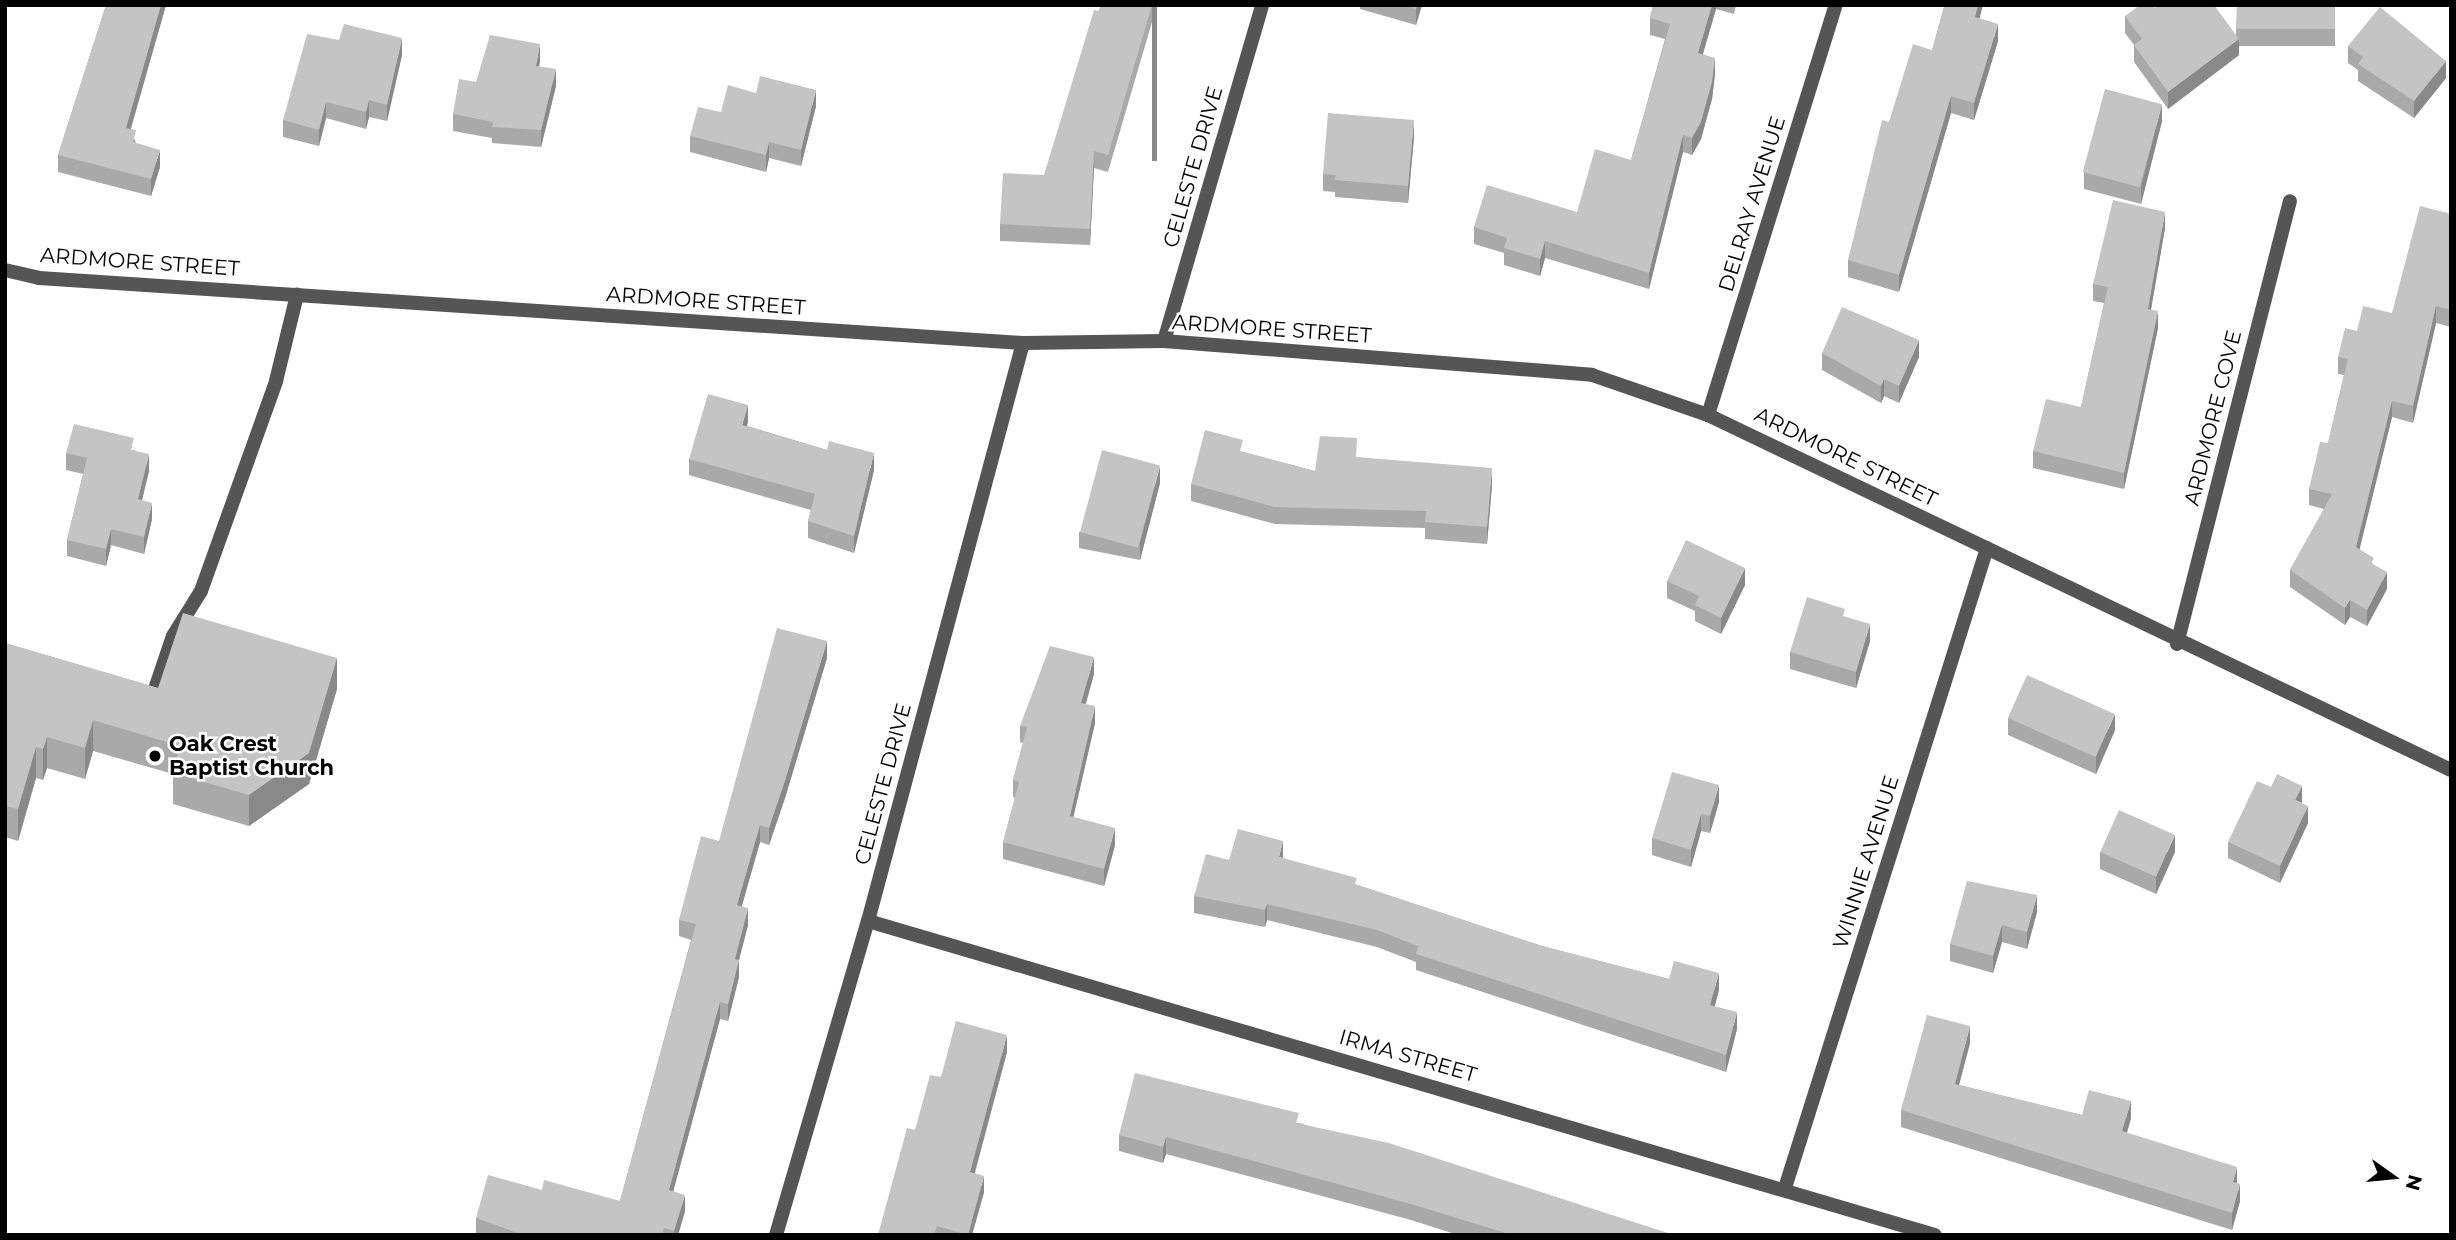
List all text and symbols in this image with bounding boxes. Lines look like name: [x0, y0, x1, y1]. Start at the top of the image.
street label: CELESTE DRIVE: [1158, 83, 1228, 251]
street label: DELRAY AVENUE: [1713, 113, 1791, 295]
street label: ARDMORE STREET: [39, 242, 241, 282]
street label: ARDMORE STREET: [605, 281, 807, 321]
street label: ARDMORE STREET: [1171, 309, 1373, 349]
street label: ARDMORE COVE: [2179, 328, 2247, 508]
street label: ARDMORE STREET: [1751, 402, 1941, 512]
street label: CELESTE DRIVE: [849, 700, 917, 868]
place label: Oak Crest Baptist Church: [169, 731, 334, 781]
marker: Oak Crest Baptist Church: [147, 748, 163, 764]
street label: WINNIE AVENUE: [1828, 772, 1904, 952]
street label: IRMA STREET: [1336, 1024, 1480, 1088]
north arrow: [2358, 1142, 2428, 1212]
text: N: [2401, 1172, 2427, 1193]

